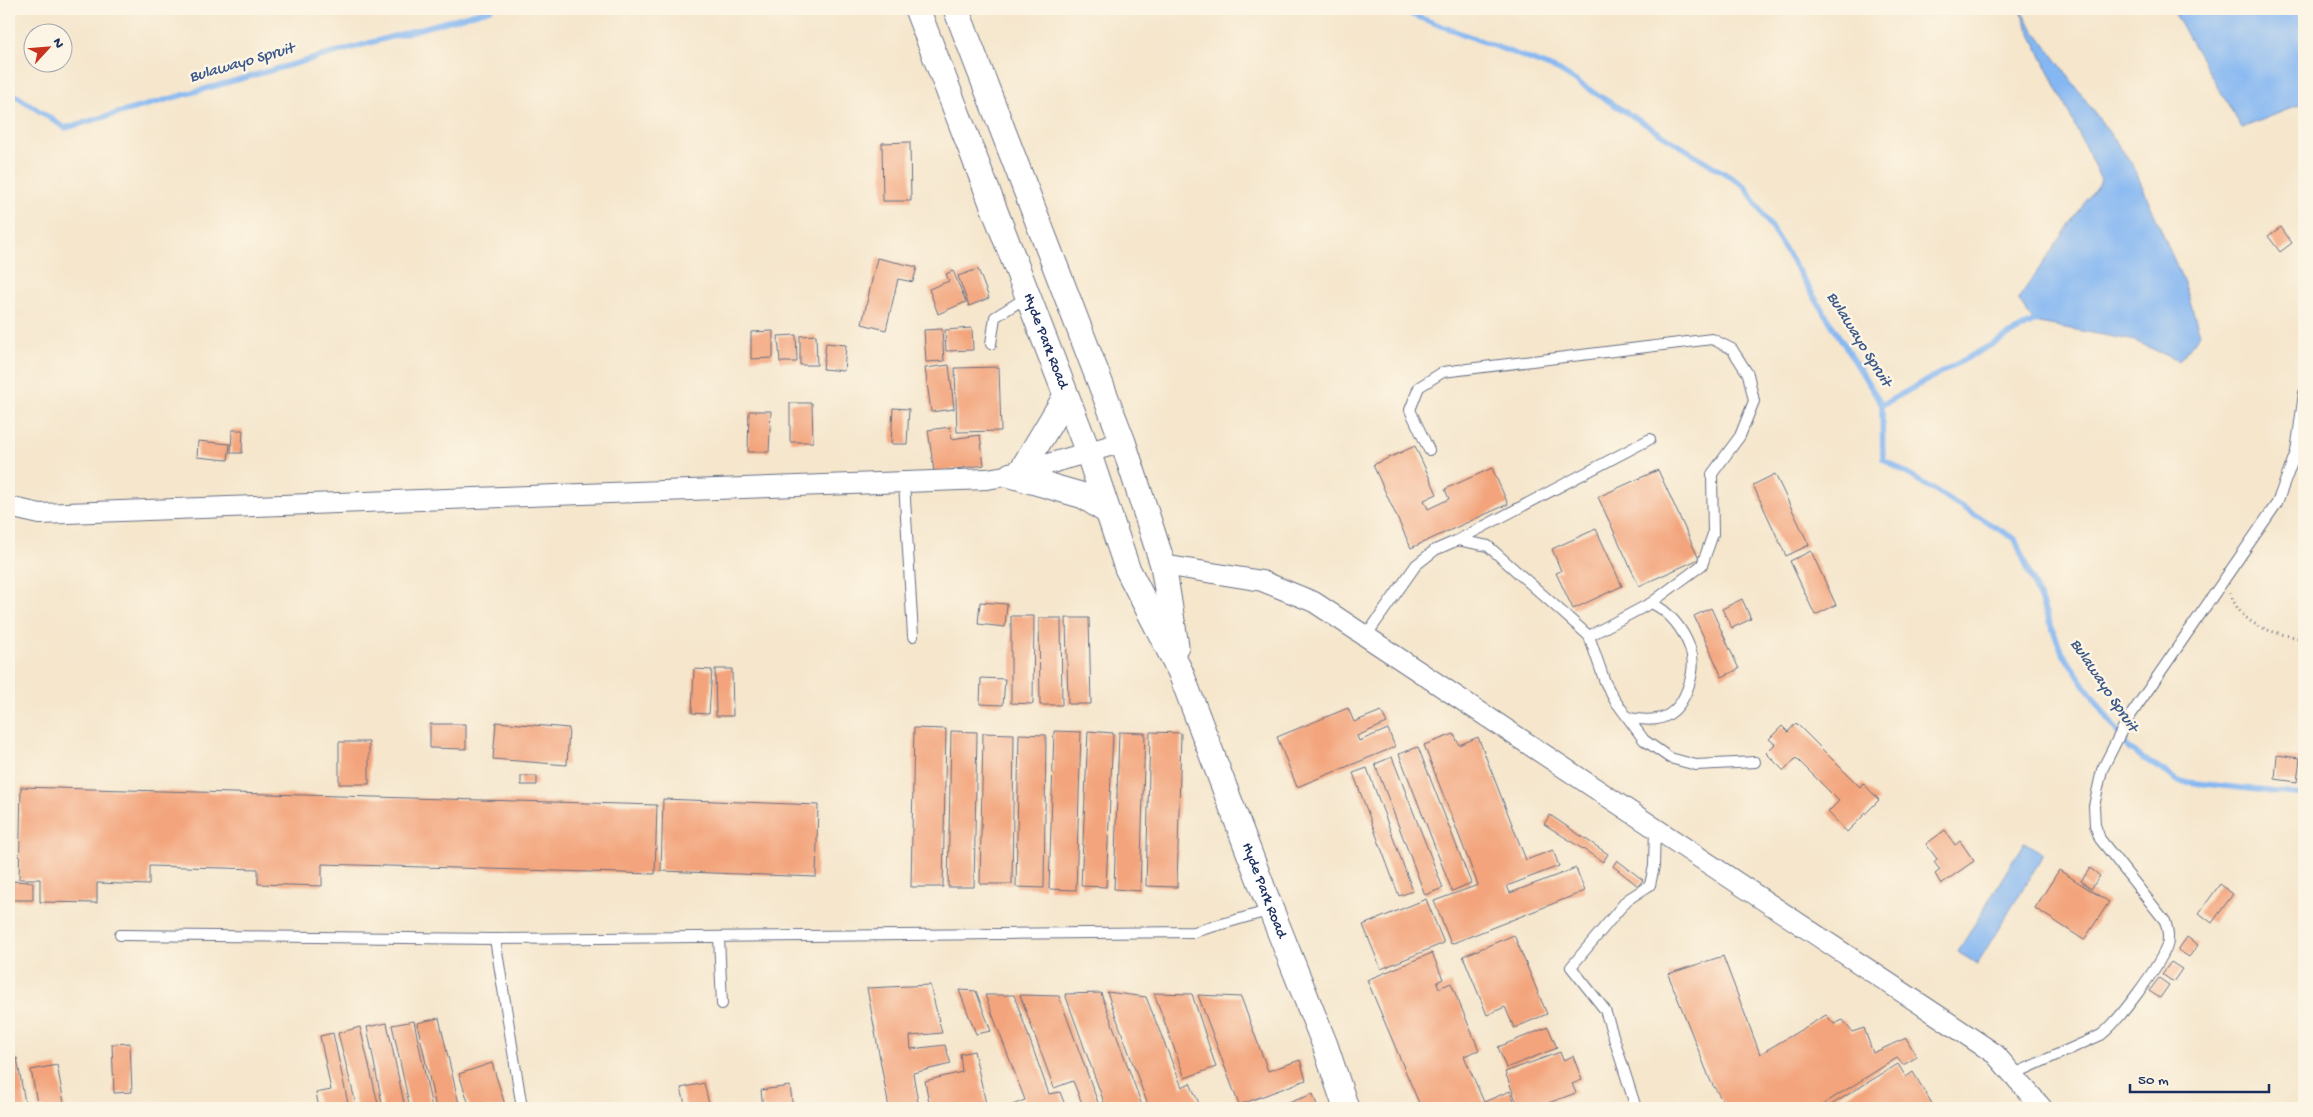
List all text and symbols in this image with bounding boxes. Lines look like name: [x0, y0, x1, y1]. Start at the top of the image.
north arrow: [22, 22, 72, 72]
text: N: [48, 36, 67, 51]
water label: Bulawayo Spruit: [188, 39, 299, 88]
water label: Bulawayo Spruit: [1821, 289, 1896, 393]
street label: Hyde Park Road: [1019, 291, 1072, 393]
water label: Bulawayo Spruit: [2065, 636, 2142, 738]
street label: Hyde Park Road: [1237, 840, 1291, 942]
scale bar: [2130, 1062, 2269, 1094]
text: 50 m: [2138, 1072, 2169, 1090]

